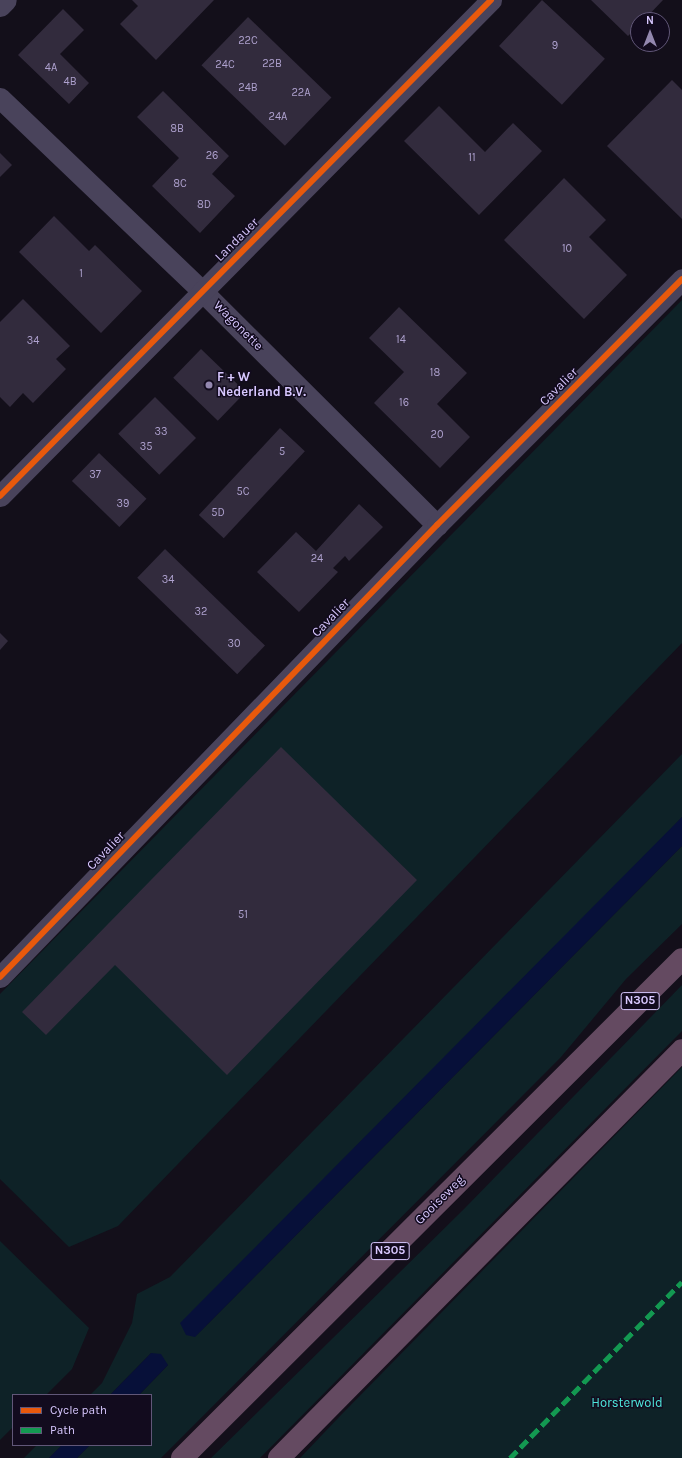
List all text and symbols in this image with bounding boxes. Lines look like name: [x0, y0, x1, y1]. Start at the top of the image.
north arrow: [630, 12, 670, 52]
text: N: [646, 14, 654, 27]
house number: 22C: [238, 34, 258, 48]
house number: 9: [552, 39, 558, 53]
house number: 22B: [262, 57, 282, 71]
house number: 24C: [215, 58, 235, 72]
house number: 4A: [45, 61, 57, 75]
house number: 4B: [64, 75, 76, 89]
house number: 24B: [238, 81, 258, 95]
house number: 22A: [291, 86, 311, 100]
house number: 24A: [269, 110, 287, 124]
house number: 8B: [170, 122, 184, 136]
house number: 26: [206, 149, 218, 163]
house number: 11: [468, 151, 476, 165]
house number: 8C: [173, 177, 187, 191]
house number: 8D: [197, 198, 211, 212]
street label: Landauer: [212, 215, 262, 265]
house number: 10: [562, 242, 572, 256]
house number: 1: [79, 267, 83, 281]
street label: Wagonette: [210, 298, 266, 354]
house number: 14: [396, 333, 406, 347]
house number: 34: [27, 334, 39, 348]
street label: Cavalier: [537, 365, 581, 409]
house number: 18: [430, 366, 440, 380]
place label: F + W Nederland B.V.: [217, 370, 306, 401]
marker: F + W Nederland B.V.: [204, 380, 214, 390]
house number: 16: [399, 396, 409, 410]
house number: 33: [155, 425, 167, 439]
house number: 20: [431, 428, 443, 442]
house number: 35: [140, 440, 152, 454]
house number: 5: [279, 445, 285, 459]
house number: 37: [89, 468, 101, 482]
house number: 5C: [237, 485, 249, 499]
house number: 39: [117, 497, 129, 511]
house number: 5D: [211, 506, 225, 520]
house number: 24: [311, 552, 323, 566]
house number: 34: [162, 573, 174, 587]
street label: Cavalier: [309, 595, 353, 641]
house number: 32: [195, 605, 207, 619]
house number: 30: [227, 637, 241, 651]
street label: Cavalier: [84, 828, 128, 874]
house number: 51: [238, 908, 248, 922]
road number: N305: [620, 991, 660, 1011]
street label: Gooiseweg: [412, 1172, 468, 1228]
road number: N305: [370, 1241, 410, 1261]
legend: [12, 1394, 152, 1446]
park label: Horsterwold: [591, 1395, 663, 1411]
text: Cycle path: [50, 1403, 107, 1417]
text: Path: [50, 1423, 75, 1437]

